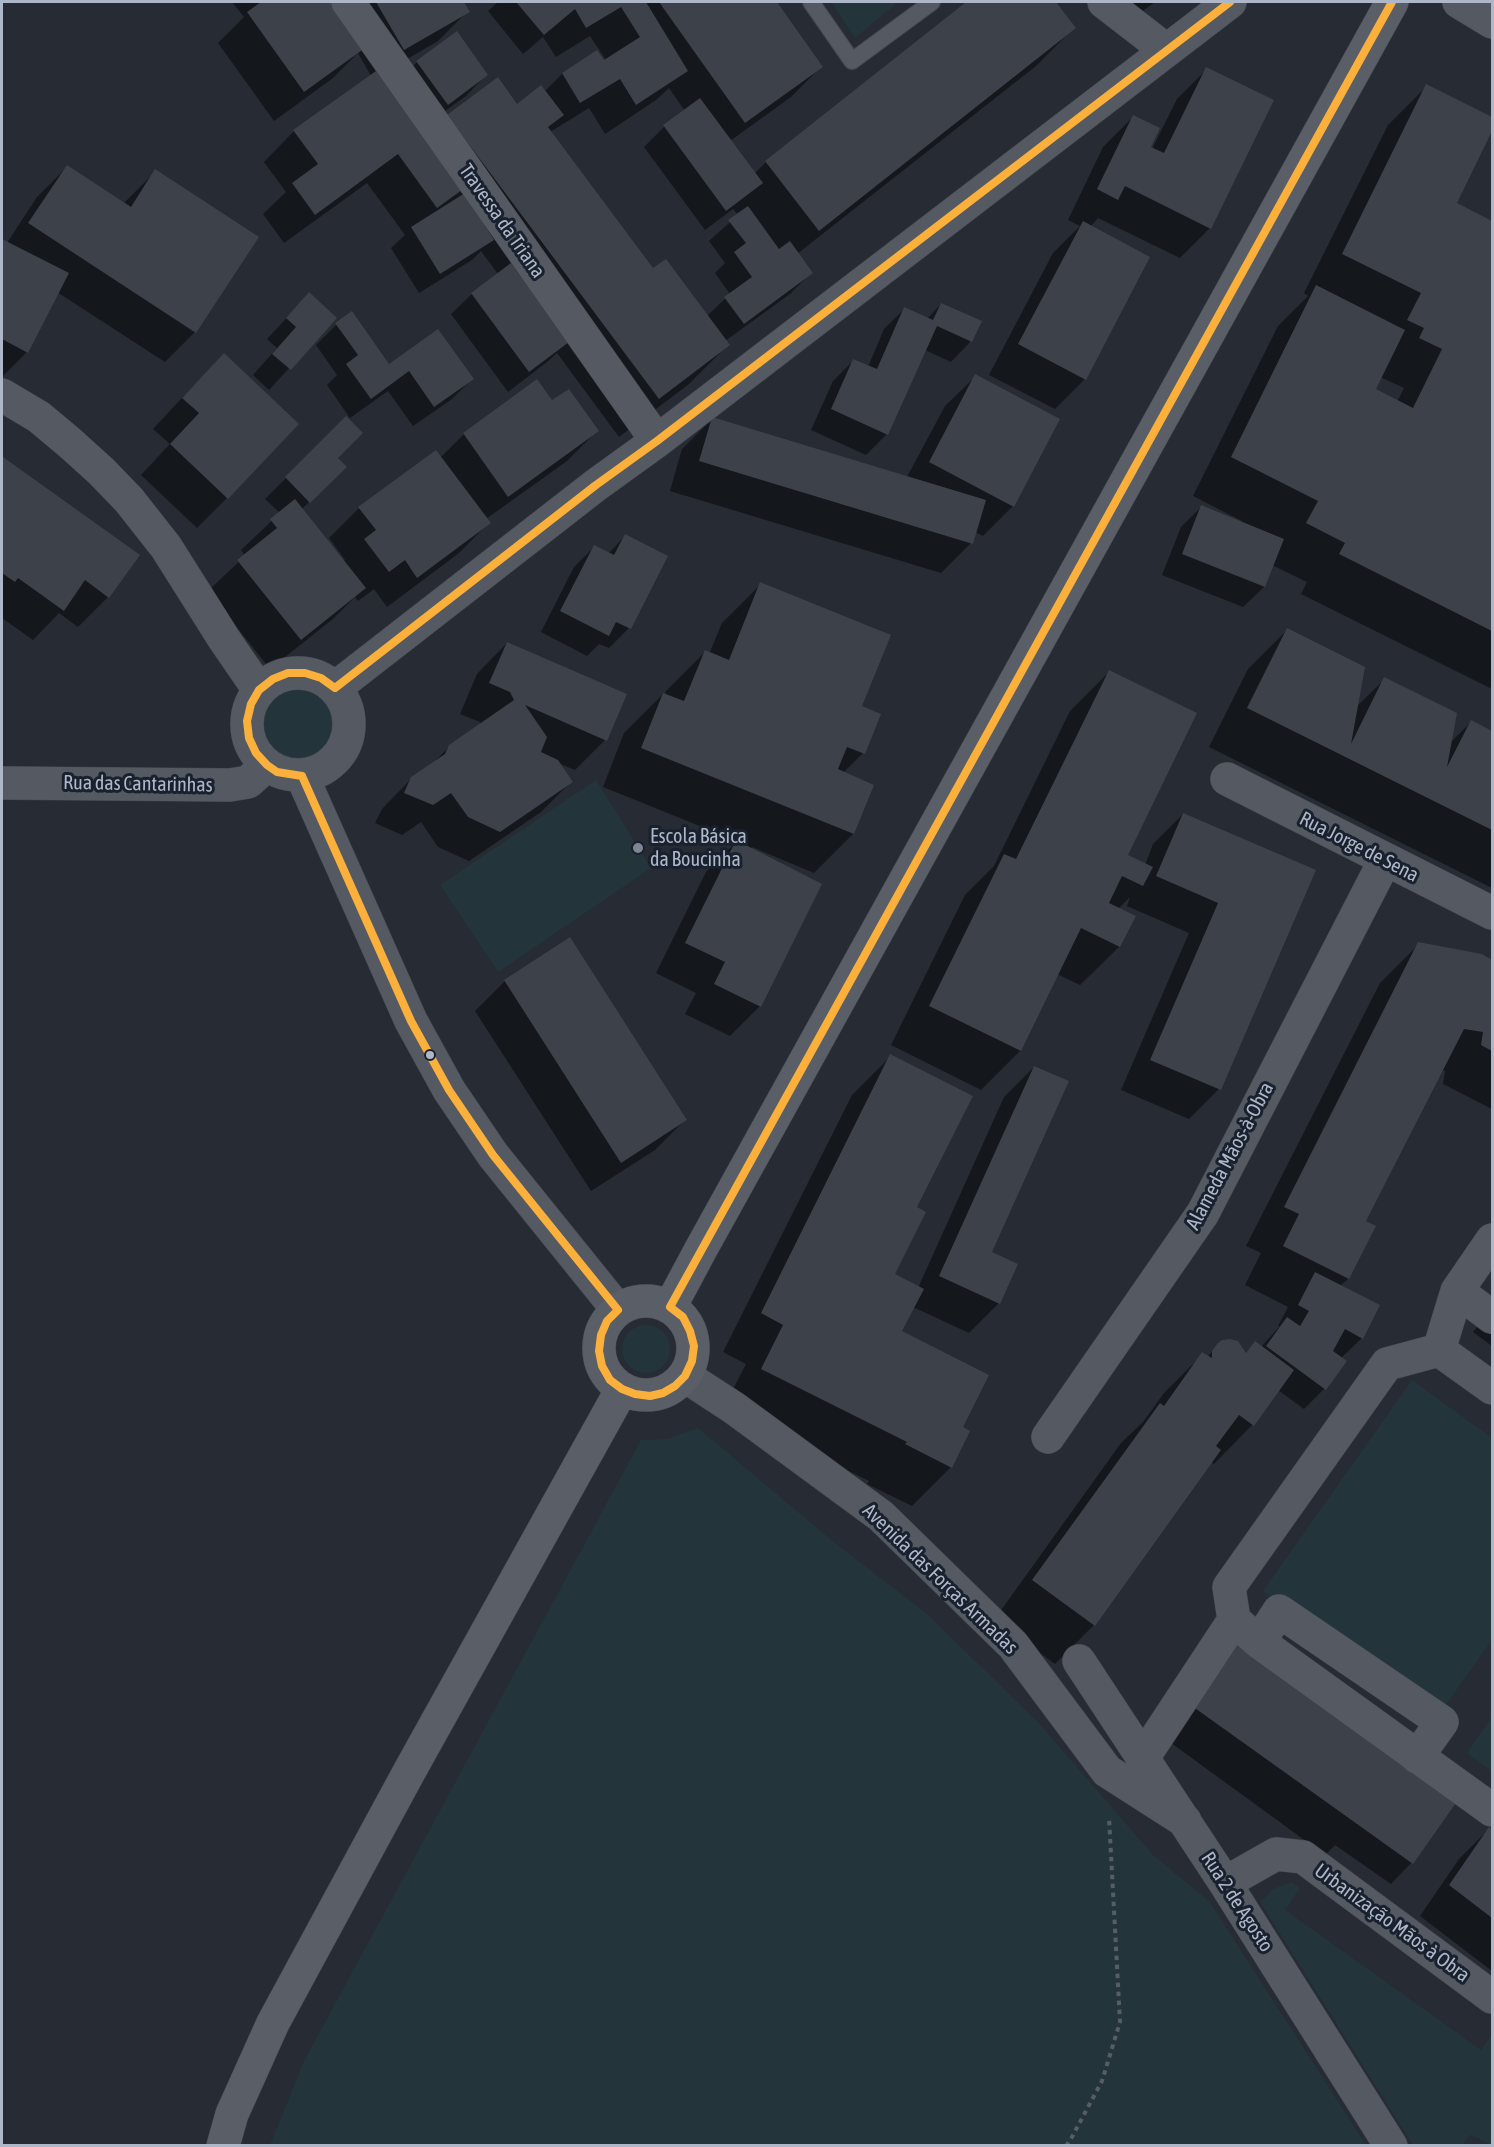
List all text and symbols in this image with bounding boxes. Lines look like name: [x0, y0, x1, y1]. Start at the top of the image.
street label: Travessa da Triana: [454, 159, 550, 283]
street label: Rua das Cantarinhas: [63, 771, 213, 797]
street label: Rua Jorge de Sena: [1295, 807, 1423, 887]
place label: Escola Básica da Boucinha: [650, 825, 747, 872]
marker: Escola Básica da Boucinha: [631, 841, 645, 855]
unlabelled marker: [424, 1049, 436, 1061]
street label: Alameda Mãos-à-Obra: [1181, 1078, 1279, 1234]
street label: Avenida das Forças Armadas: [858, 1499, 1022, 1659]
street label: Rua 2 de Agosto: [1196, 1847, 1278, 1957]
street label: Urbanização Mãos à Obra: [1310, 1859, 1474, 1987]

